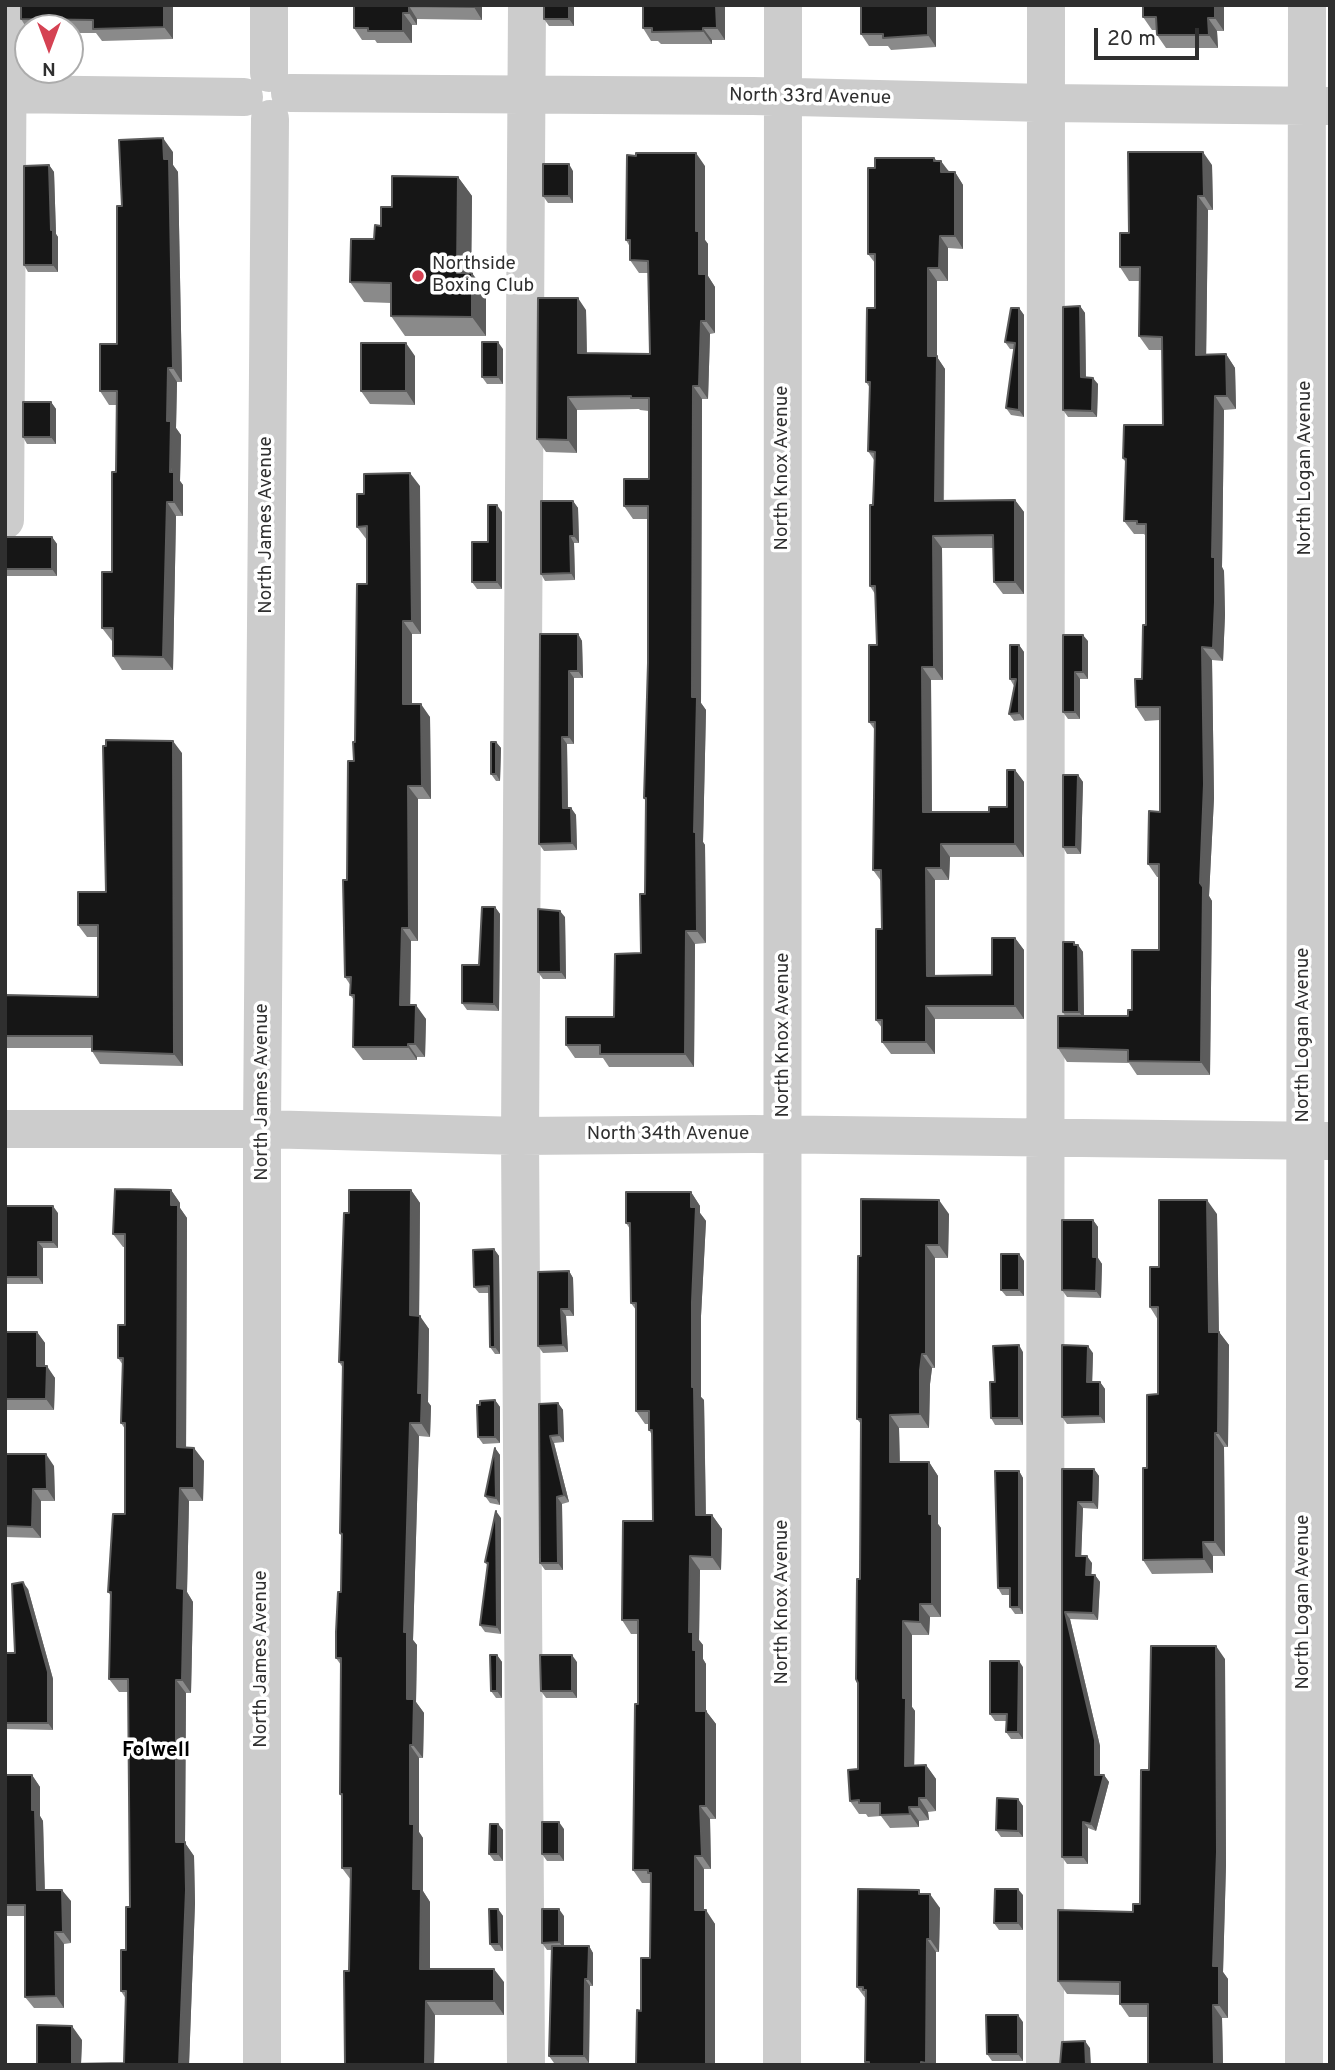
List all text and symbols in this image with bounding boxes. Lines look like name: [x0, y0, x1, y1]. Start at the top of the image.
north arrow: [14, 14, 84, 84]
scale bar: [1097, 14, 1202, 58]
text: 20 m: [1107, 26, 1156, 53]
text: N: [42, 56, 56, 80]
street label: North 33rd Avenue: [729, 85, 891, 111]
place label: Northside Boxing Club: [432, 254, 534, 298]
marker: Northside Boxing Club: [410, 268, 426, 284]
street label: North Logan Avenue: [1295, 381, 1317, 555]
street label: North Knox Avenue: [772, 385, 794, 551]
street label: North James Avenue: [256, 436, 278, 614]
street label: North Logan Avenue: [1293, 948, 1315, 1122]
street label: North Knox Avenue: [773, 952, 795, 1118]
street label: North James Avenue: [252, 1003, 274, 1181]
street label: North 34th Avenue: [587, 1124, 749, 1146]
street label: North Logan Avenue: [1293, 1515, 1315, 1689]
street label: North Knox Avenue: [772, 1519, 794, 1685]
street label: North James Avenue: [251, 1570, 273, 1748]
district label: Folwell: [122, 1739, 190, 1765]

